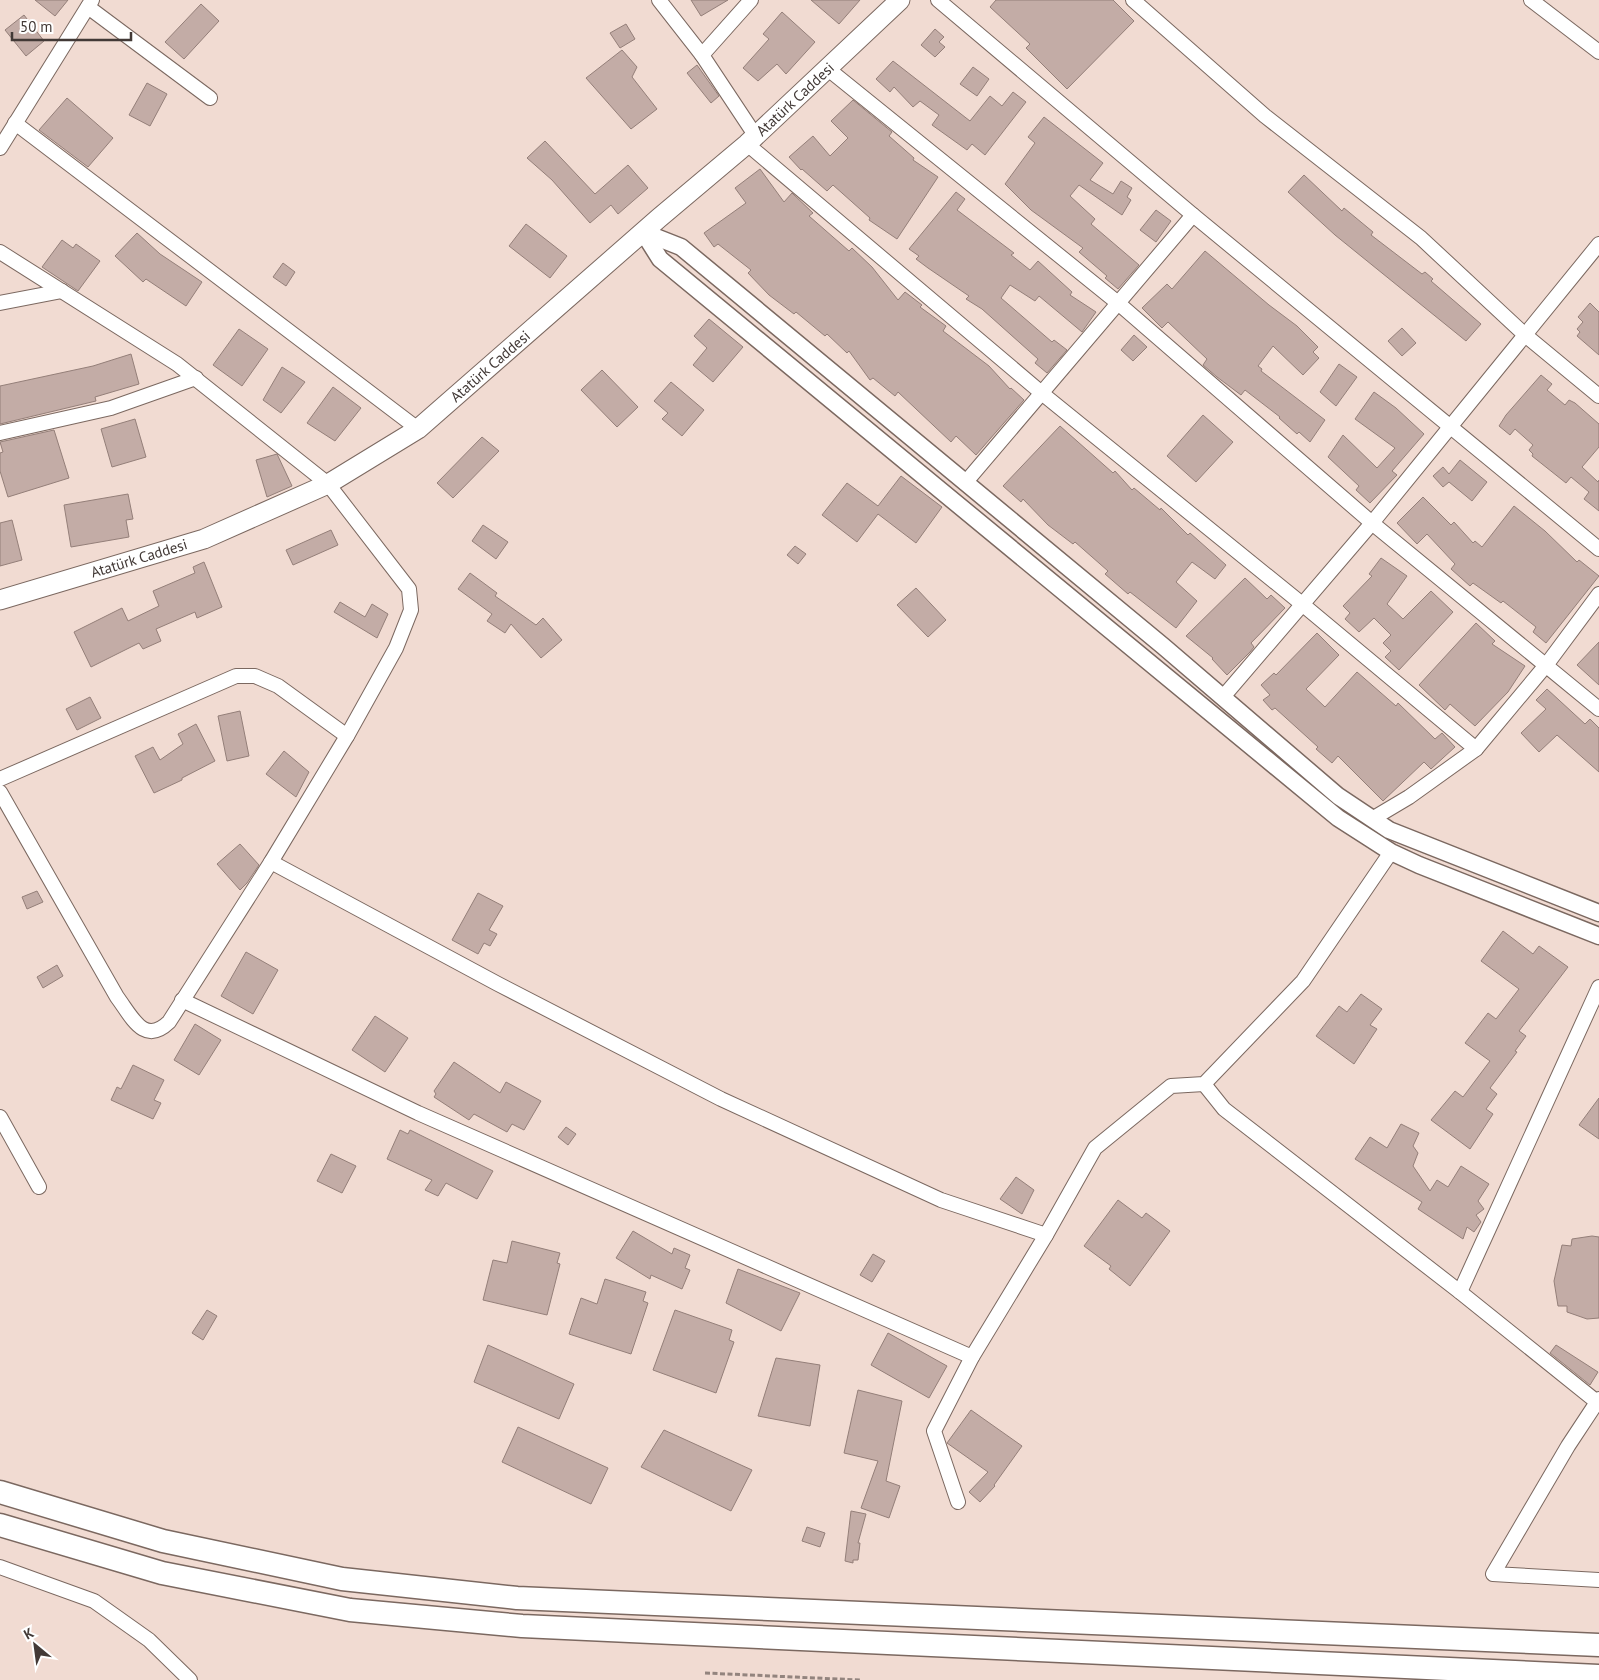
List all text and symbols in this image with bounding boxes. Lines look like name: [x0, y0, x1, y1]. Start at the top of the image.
scale bar: [12, 10, 131, 42]
text: 50 m: [20, 17, 53, 36]
street label: Atatürk Caddesi: [752, 58, 838, 140]
street label: Atatürk Caddesi: [446, 326, 534, 406]
street label: Atatürk Caddesi: [88, 534, 190, 582]
north arrow: [10, 1620, 60, 1670]
text: K: [21, 1624, 37, 1644]

